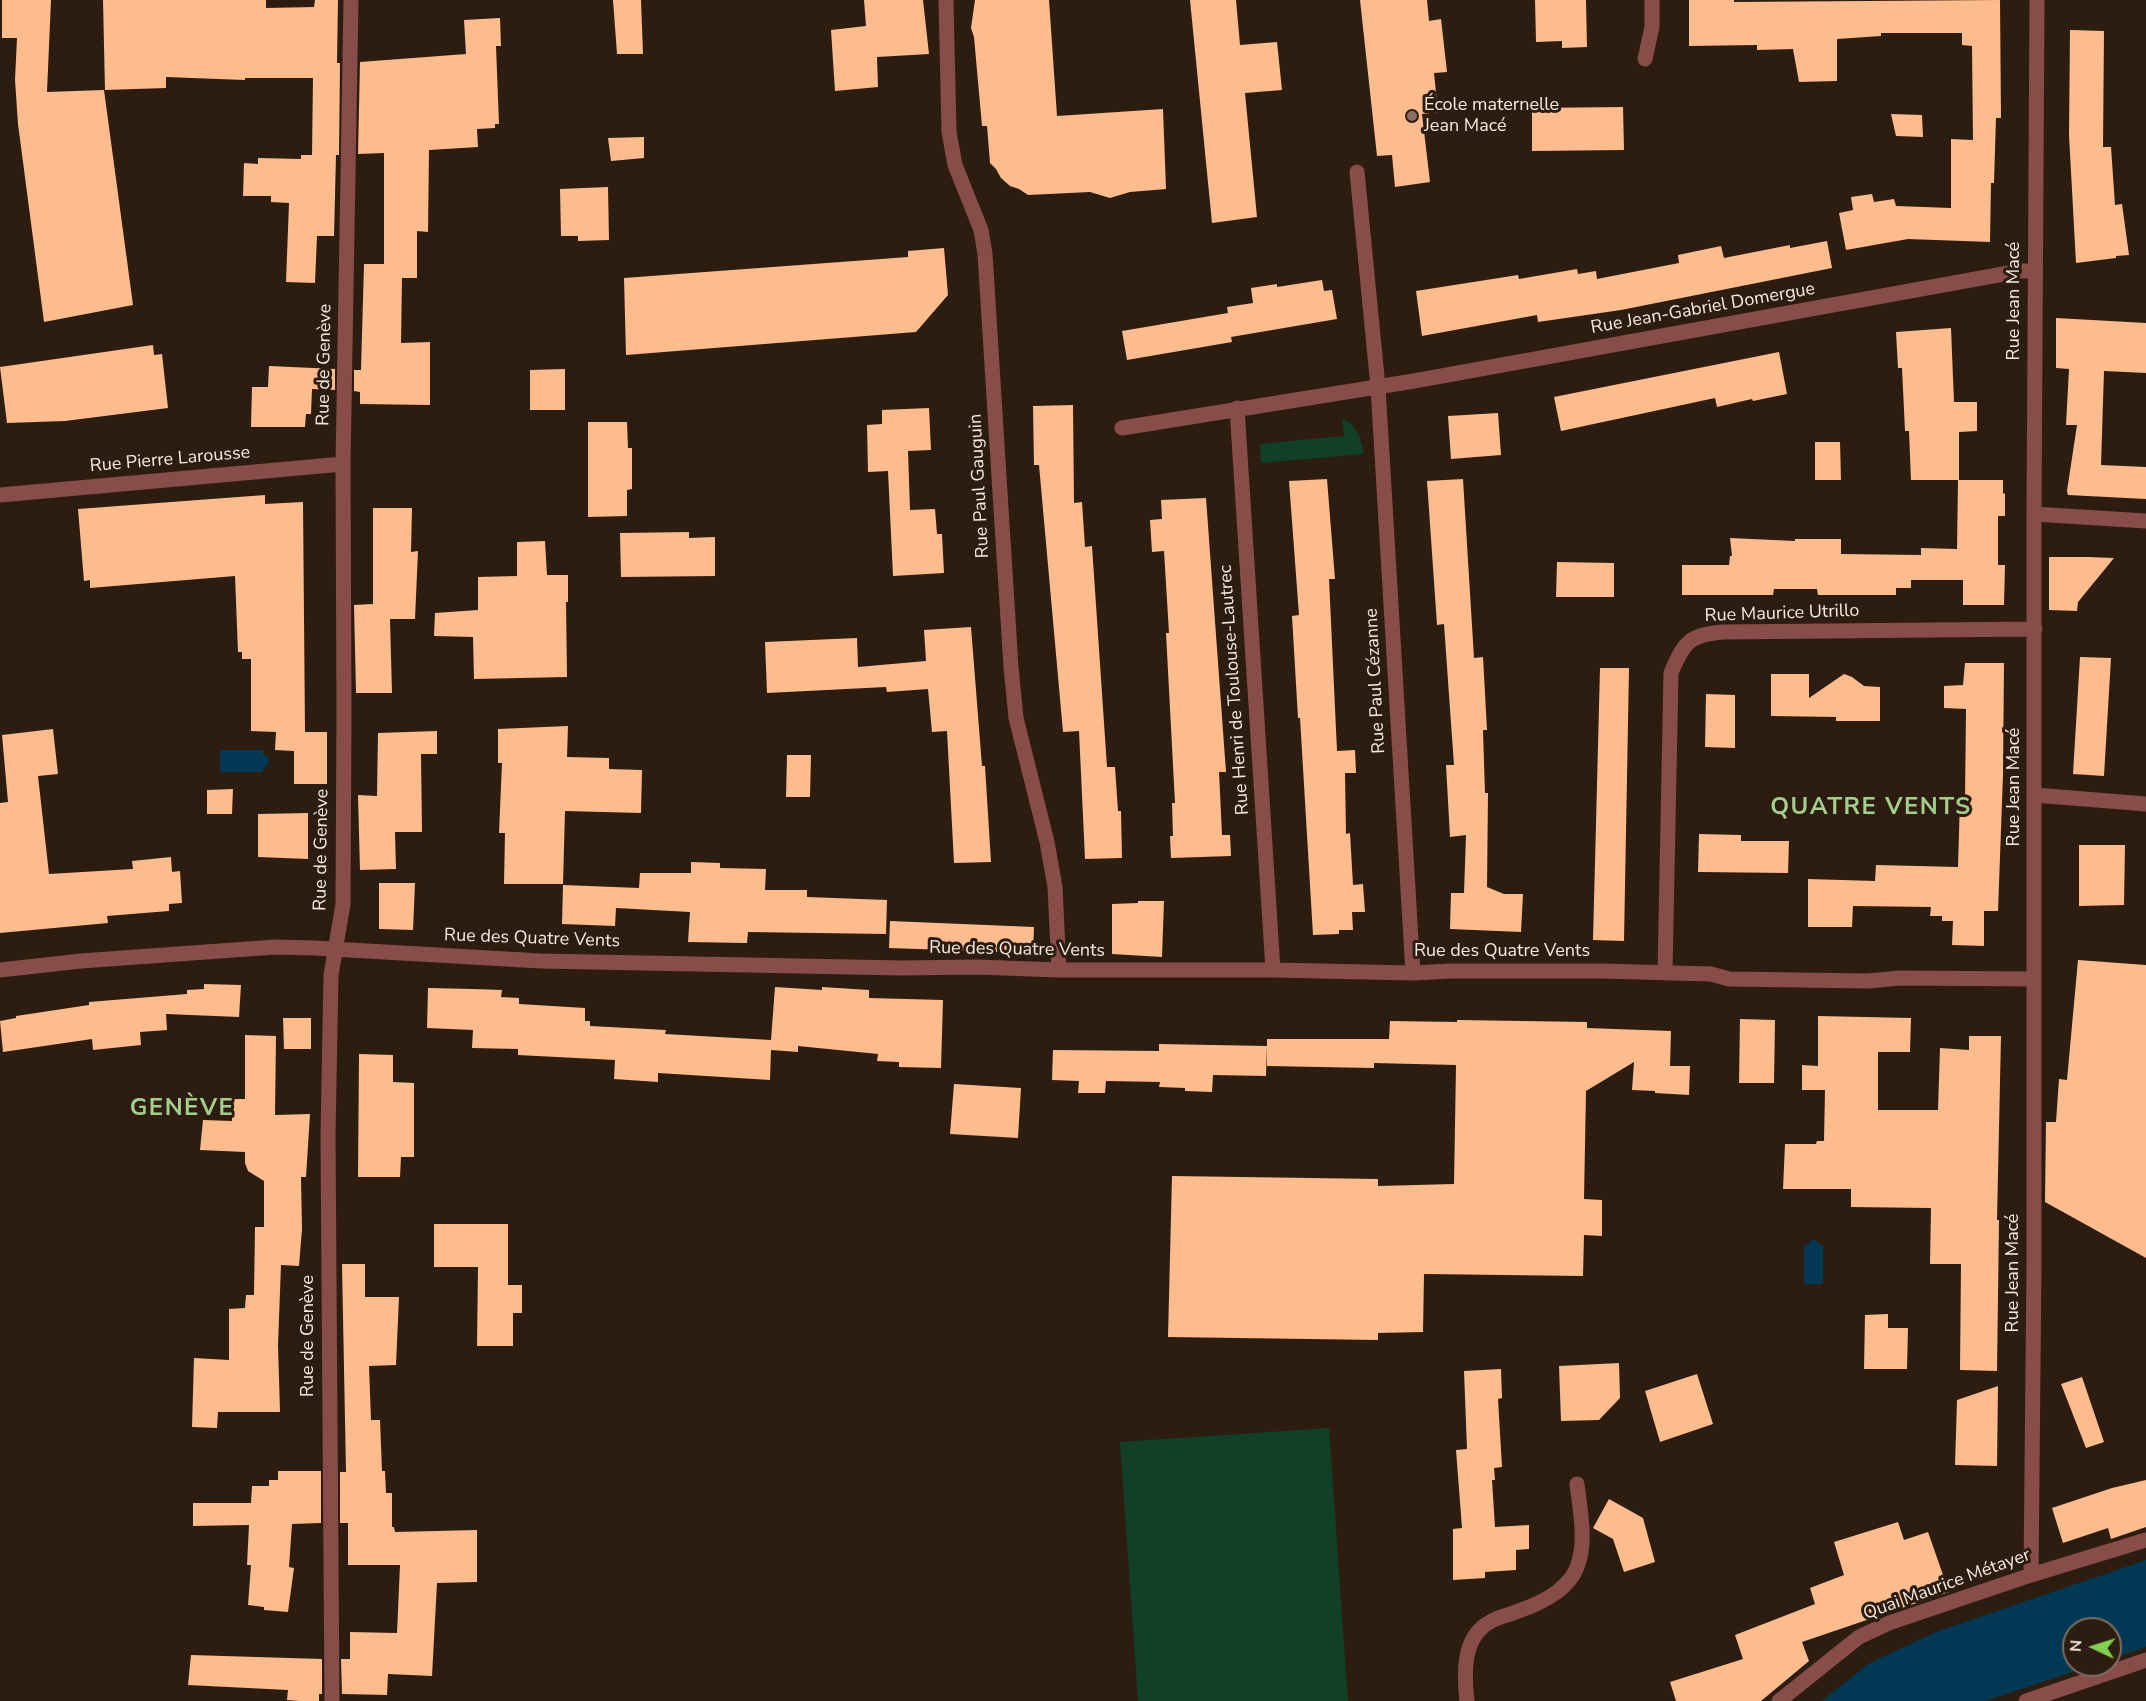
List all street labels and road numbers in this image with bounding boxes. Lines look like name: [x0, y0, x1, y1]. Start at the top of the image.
street label: Rue Jean Macé: [2004, 242, 2026, 360]
street label: Rue Jean-Gabriel Domergue: [1589, 279, 1817, 339]
street label: Rue de Genève: [313, 304, 337, 426]
street label: Rue Paul Gauguin: [965, 413, 995, 559]
street label: Rue Pierre Larousse: [89, 442, 251, 478]
street label: Rue Henri de Toulouse-Lautrec: [1215, 564, 1255, 816]
street label: Rue Maurice Utrillo: [1704, 601, 1860, 627]
street label: Rue Paul Cézanne: [1361, 608, 1391, 754]
street label: Rue Jean Macé: [2004, 728, 2026, 846]
street label: Rue de Genève: [310, 789, 334, 911]
street label: Rue des Quatre Vents: [444, 925, 620, 953]
street label: Rue des Quatre Vents: [929, 938, 1105, 962]
street label: Rue des Quatre Vents: [1414, 941, 1590, 963]
street label: Rue Jean Macé: [2003, 1214, 2025, 1332]
street label: Rue de Genève: [298, 1275, 320, 1397]
street label: Quai Maurice Métayer: [1861, 1545, 2033, 1625]

